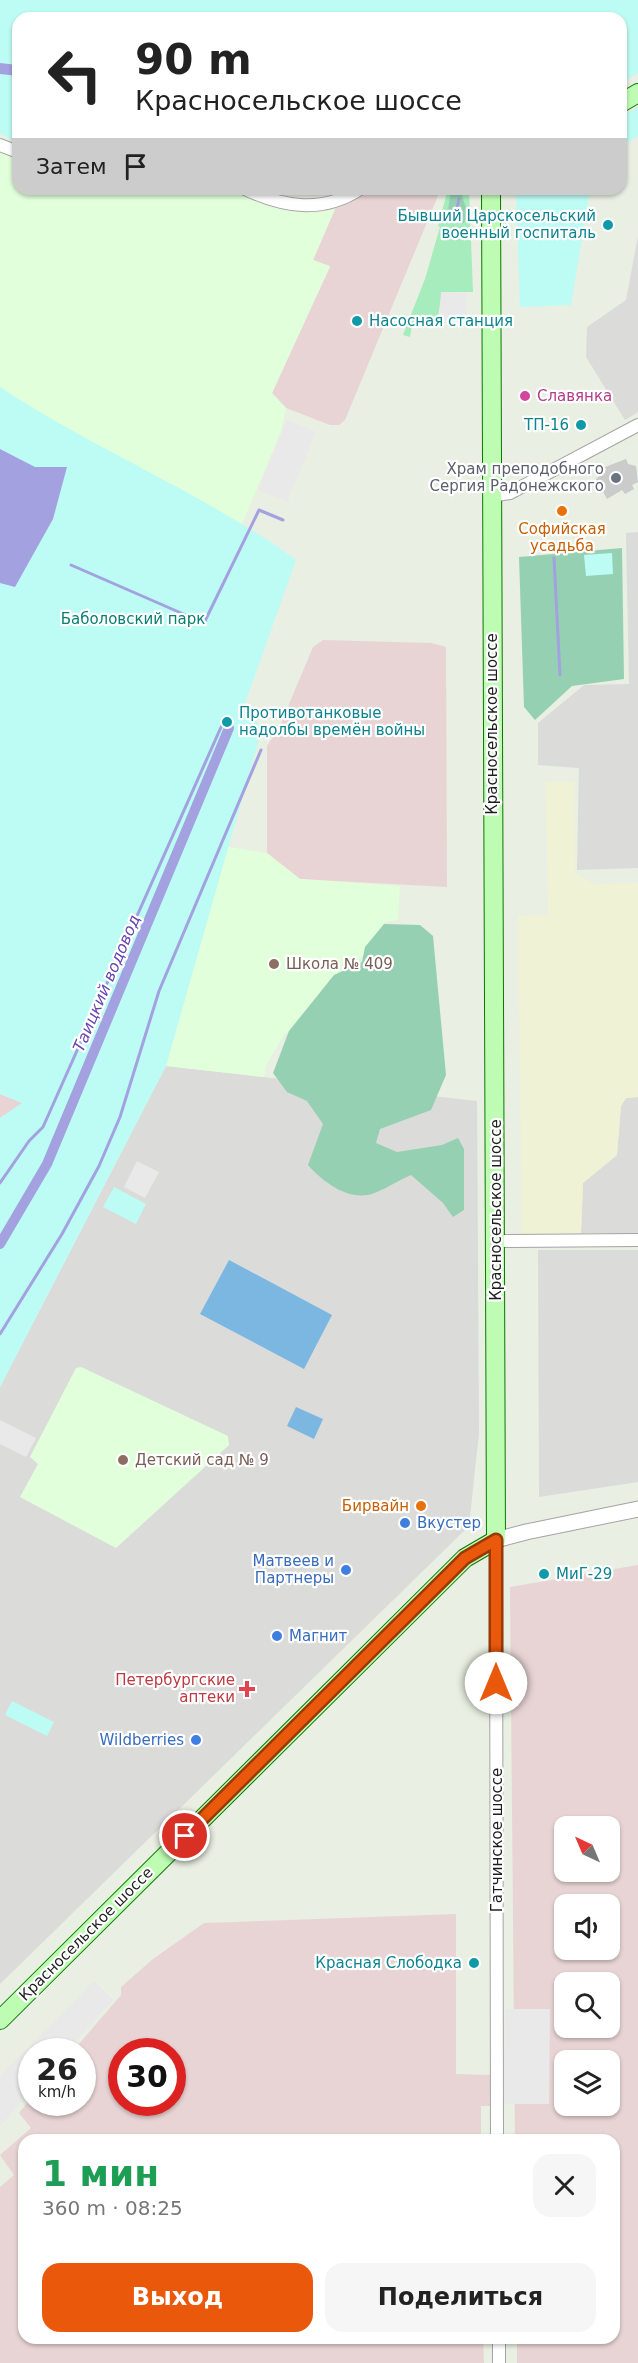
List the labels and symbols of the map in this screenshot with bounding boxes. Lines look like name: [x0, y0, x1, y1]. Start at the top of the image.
place label: Бывший Царскосельский военный госпиталь: [397, 207, 596, 242]
marker: Бывший Царскосельский военный госпиталь: [601, 218, 615, 232]
place label: Насосная станция: [369, 312, 513, 330]
marker: Насосная станция: [350, 314, 364, 328]
place label: Славянка: [537, 387, 612, 405]
marker: Славянка: [518, 389, 532, 403]
place label: ТП-16: [523, 416, 569, 434]
marker: ТП-16: [574, 418, 588, 432]
place label: Храм преподобного Сергия Радонежского: [429, 460, 604, 495]
marker: Храм преподобного Сергия Радонежского: [609, 471, 623, 485]
marker: Софийская усадьба: [555, 504, 569, 518]
place label: Софийская усадьба: [518, 520, 606, 555]
park label: Баболовский парк: [61, 610, 205, 628]
street label: Красносельское шоссе: [483, 633, 501, 815]
place label: Противотанковые надолбы времён войны: [239, 704, 425, 739]
marker: Противотанковые надолбы времён войны: [220, 715, 234, 729]
water label: Таицкий водовод: [69, 912, 144, 1054]
place label: Школа № 409: [286, 955, 393, 973]
marker: Школа № 409: [267, 957, 281, 971]
street label: Красносельское шоссе: [487, 1119, 505, 1301]
place label: Детский сад № 9: [135, 1451, 269, 1469]
marker: Детский сад № 9: [116, 1453, 130, 1467]
place label: Бирвайн: [342, 1497, 409, 1515]
marker: Бирвайн: [414, 1499, 428, 1513]
place label: Вкустер: [417, 1514, 481, 1532]
marker: Вкустер: [398, 1516, 412, 1530]
place label: Матвеев и Партнеры: [252, 1552, 334, 1587]
marker: Матвеев и Партнеры: [339, 1563, 353, 1577]
place label: МиГ-29: [556, 1565, 612, 1583]
marker: МиГ-29: [537, 1567, 551, 1581]
place label: Магнит: [289, 1627, 348, 1645]
marker: Магнит: [270, 1629, 284, 1643]
position arrow: [464, 1651, 528, 1715]
place label: Петербургские аптеки: [115, 1671, 235, 1706]
marker: Петербургские аптеки: [240, 1682, 254, 1696]
place label: Wildberries: [100, 1731, 184, 1749]
marker: Wildberries: [189, 1733, 203, 1747]
street label: Гатчинское шоссе: [488, 1768, 506, 1912]
pin: [159, 1810, 210, 1861]
north arrow: [554, 1816, 620, 1882]
street label: Красносельское шоссе: [15, 1863, 157, 2005]
place label: Красная Слободка: [315, 1954, 462, 1972]
marker: Красная Слободка: [467, 1956, 481, 1970]
speed limit sign: 30: [108, 2038, 186, 2116]

